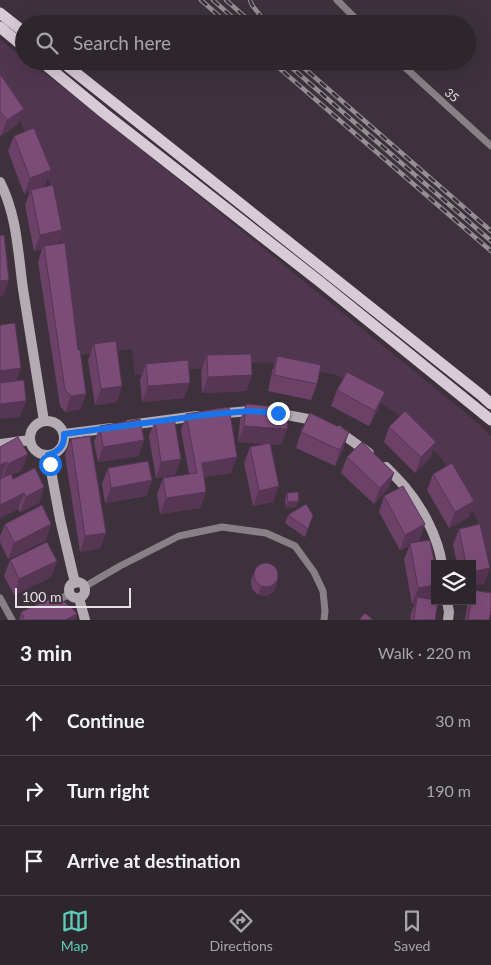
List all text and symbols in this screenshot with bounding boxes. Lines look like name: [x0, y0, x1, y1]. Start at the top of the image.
search box: [15, 15, 476, 70]
icon: search: [33, 29, 61, 57]
text: Search here: [73, 31, 171, 54]
street label: 35: [442, 85, 462, 105]
route end: [267, 402, 290, 425]
route start: [39, 453, 62, 476]
map controls: [431, 560, 476, 605]
button: layers: [431, 560, 476, 605]
scale bar: [15, 585, 131, 608]
text: 100 m: [22, 588, 61, 605]
text: 3 min: [20, 640, 72, 665]
text: Walk · 220 m: [378, 643, 471, 662]
icon: ahead: [20, 707, 48, 735]
text: Continue: [67, 709, 145, 732]
text: 30 m: [435, 711, 471, 730]
icon: right: [20, 777, 48, 805]
text: Turn right: [67, 779, 149, 802]
text: 190 m: [426, 781, 471, 800]
icon: arrive: [20, 847, 48, 875]
text: Arrive at destination: [67, 849, 240, 872]
tab: Map: [61, 907, 89, 954]
tab: Directions: [210, 907, 273, 954]
tab: Saved: [394, 907, 430, 954]

